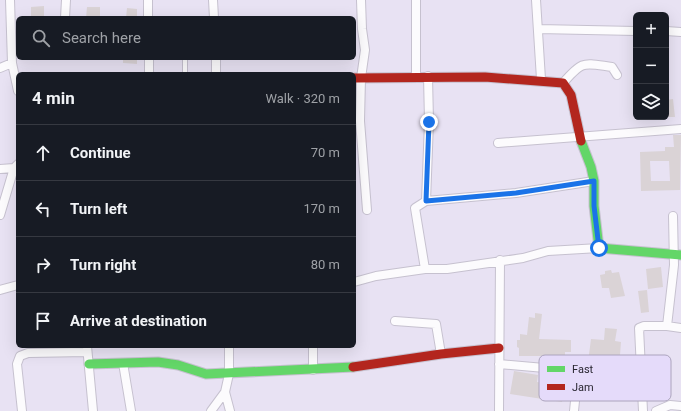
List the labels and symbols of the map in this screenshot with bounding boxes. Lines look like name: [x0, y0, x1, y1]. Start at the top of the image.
route end: [420, 113, 438, 131]
route start: [590, 239, 608, 257]
legend: [539, 355, 671, 401]
text: Fast: [572, 363, 594, 376]
text: Jam: [572, 381, 594, 394]

